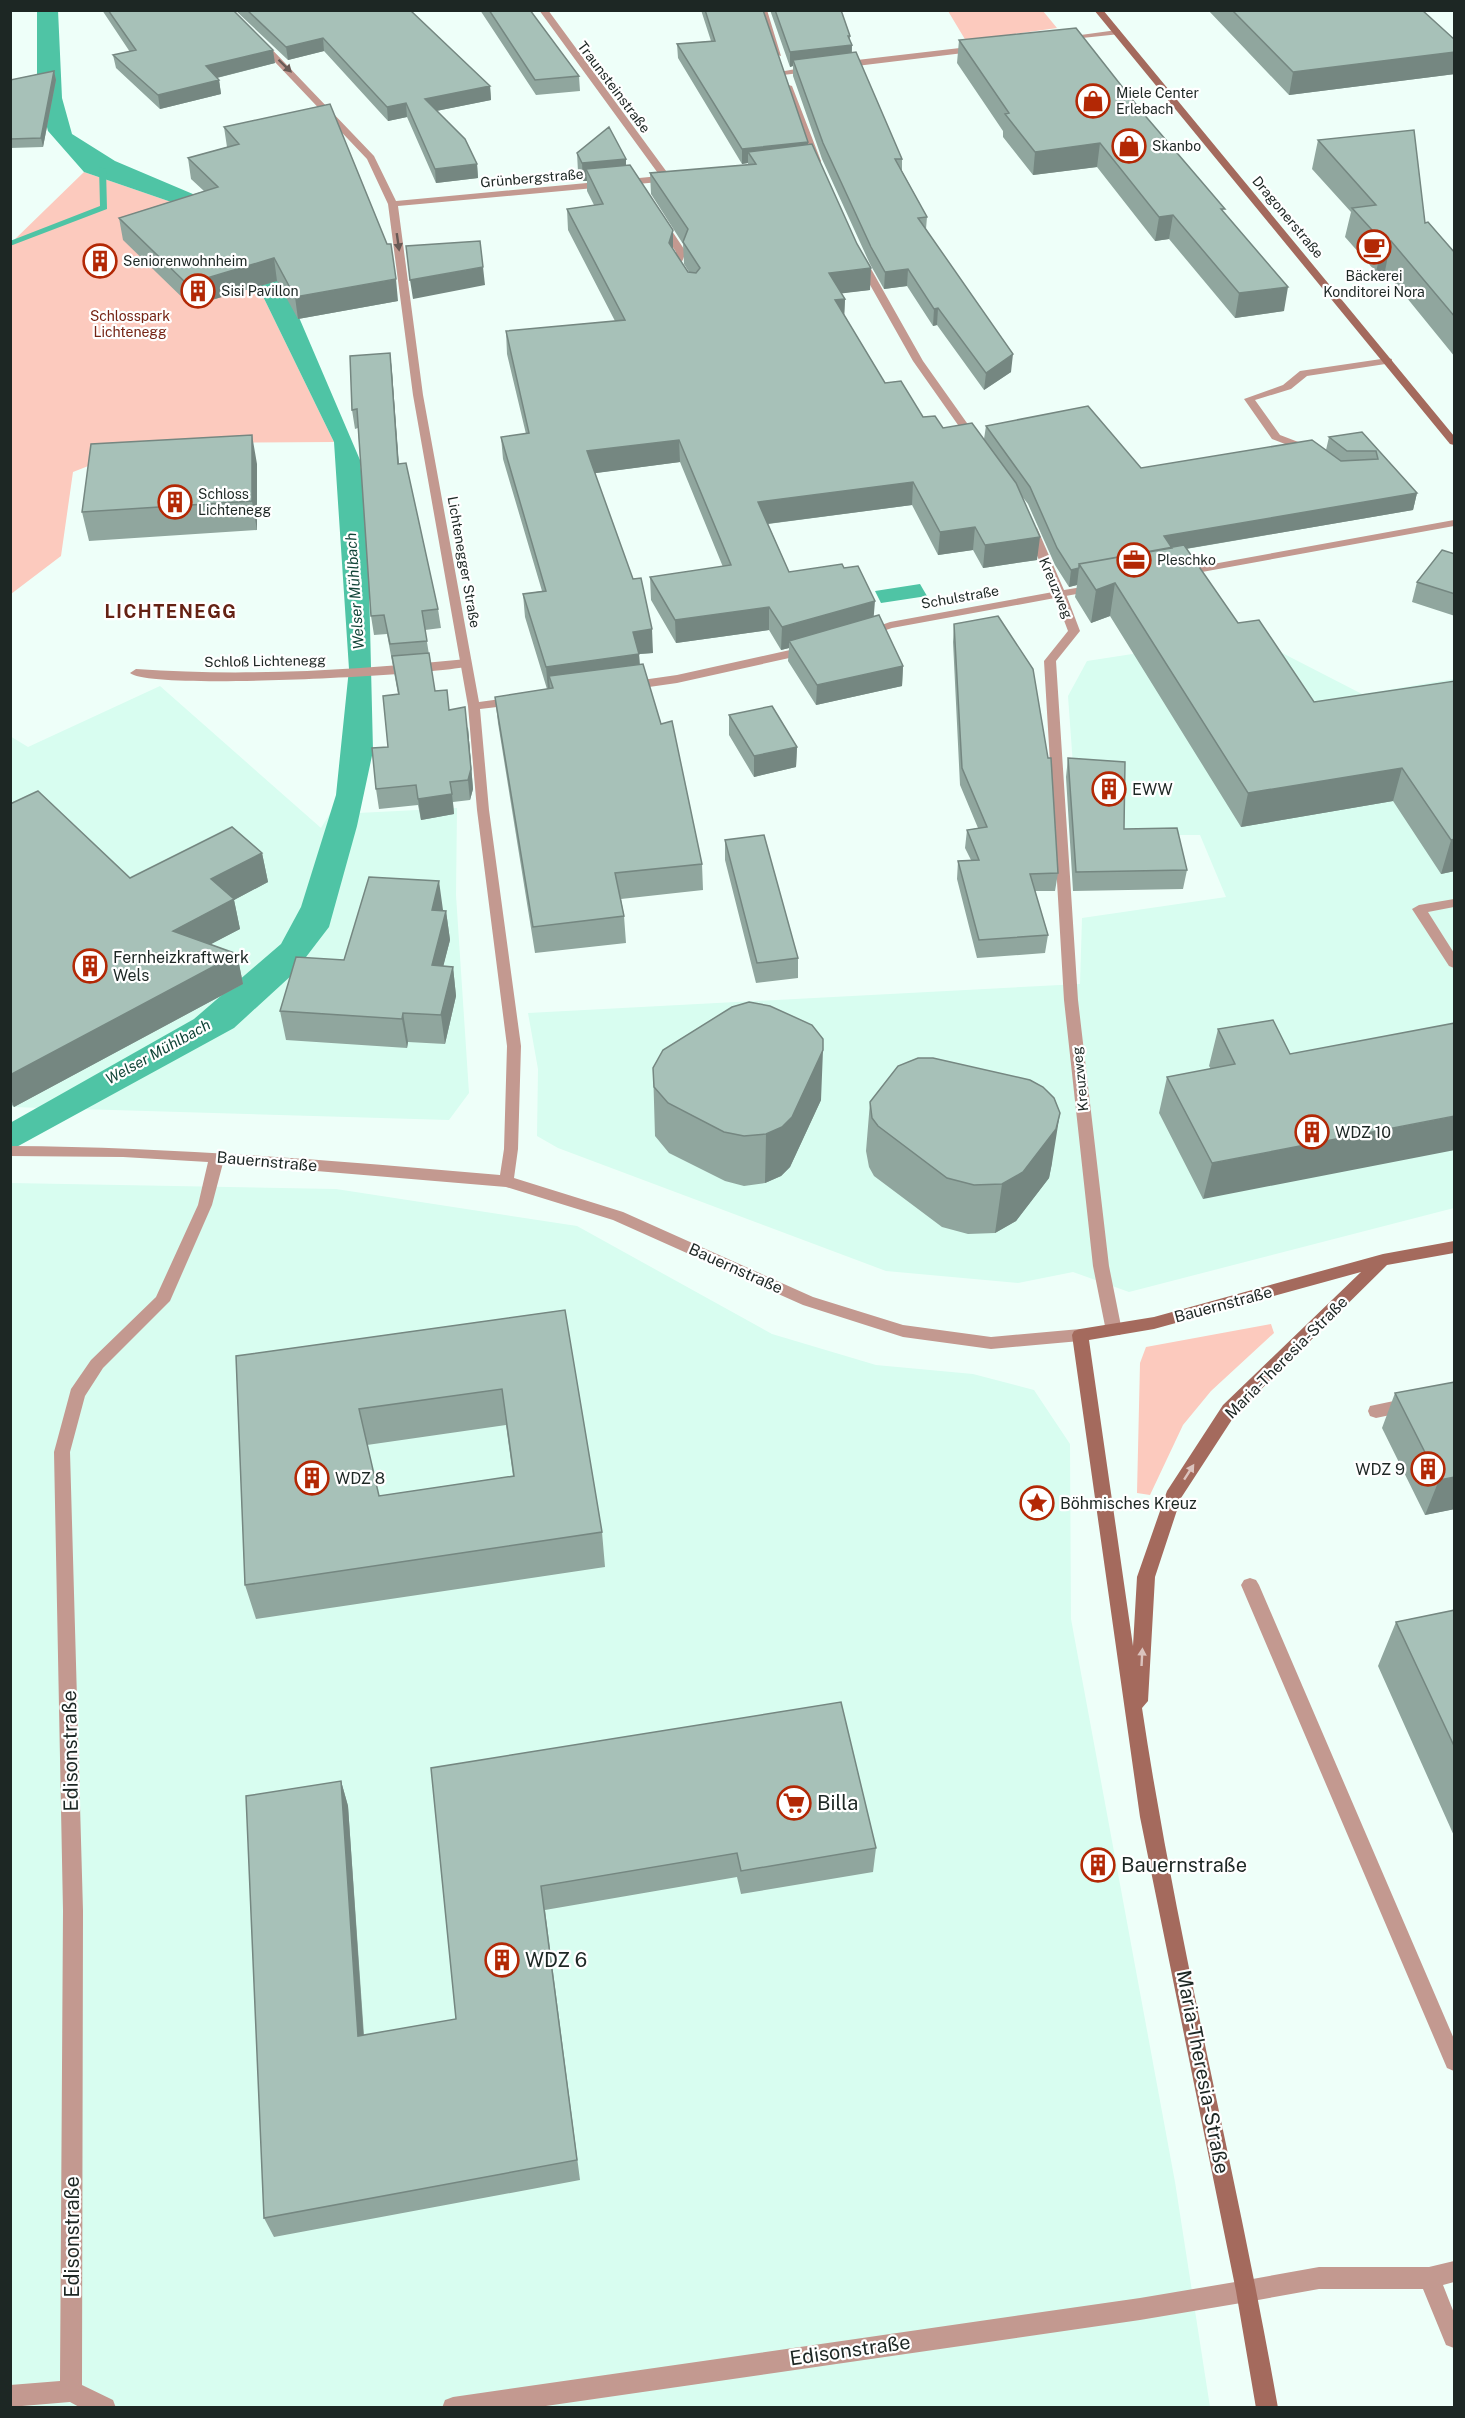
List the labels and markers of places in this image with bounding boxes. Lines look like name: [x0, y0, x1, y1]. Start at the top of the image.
shop icon: Miele Center Erlebach: [1075, 83, 1111, 119]
place label: Miele Center Erlebach: [1116, 85, 1199, 117]
shop icon: Skanbo: [1111, 128, 1147, 164]
place label: Skanbo: [1152, 138, 1201, 154]
cafe icon: Bäckerei Konditorei Nora: [1356, 229, 1392, 265]
building icon: Seniorenwohnheim: [82, 243, 118, 279]
place label: Seniorenwohnheim: [123, 253, 247, 269]
place label: Bäckerei Konditorei Nora: [1323, 268, 1425, 300]
building icon: Sisi Pavillon: [180, 273, 216, 309]
place label: Sisi Pavillon: [221, 283, 299, 299]
building icon: Schloss Lichtenegg: [157, 484, 193, 520]
place label: Schloss Lichtenegg: [198, 486, 272, 518]
office icon: Pleschko: [1116, 542, 1152, 578]
place label: Pleschko: [1157, 552, 1216, 568]
building icon: EWW: [1091, 771, 1127, 807]
place label: EWW: [1132, 780, 1173, 799]
building icon: Fernheizkraftwerk Wels: [72, 948, 108, 984]
place label: Fernheizkraftwerk Wels: [113, 948, 249, 985]
building icon: WDZ 10: [1294, 1114, 1330, 1150]
place label: WDZ 10: [1335, 1123, 1391, 1142]
building icon: WDZ 9: [1410, 1451, 1446, 1487]
building icon: WDZ 8: [294, 1460, 330, 1496]
place label: WDZ 9: [1355, 1460, 1405, 1479]
place label: WDZ 8: [335, 1469, 385, 1488]
place icon: Böhmisches Kreuz: [1019, 1485, 1055, 1521]
place label: Böhmisches Kreuz: [1060, 1494, 1197, 1513]
supermarket icon: Billa: [776, 1785, 812, 1821]
place label: Billa: [817, 1791, 858, 1815]
building icon: Bauernstraße: [1080, 1847, 1116, 1883]
place label: Bauernstraße: [1121, 1853, 1247, 1877]
building icon: WDZ 6: [484, 1942, 520, 1978]
place label: WDZ 6: [525, 1948, 587, 1972]

